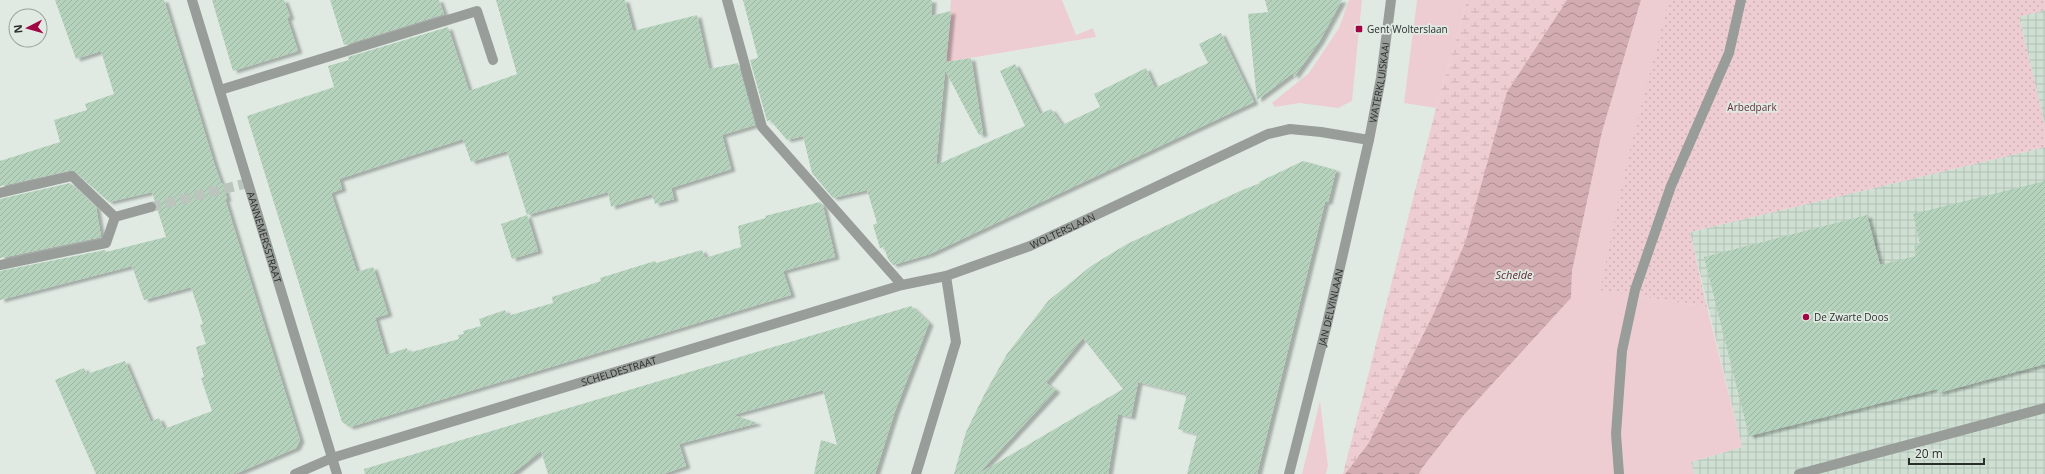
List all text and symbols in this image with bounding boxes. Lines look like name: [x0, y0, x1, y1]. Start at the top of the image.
north arrow: [8, 8, 48, 48]
place label: Gent Wolterslaan: [1367, 22, 1448, 36]
text: N: [10, 24, 25, 34]
marker: Gent Wolterslaan: [1354, 24, 1364, 34]
street label: WATERKLUISKAAI: [1366, 41, 1393, 124]
park label: Arbedpark: [1727, 100, 1777, 114]
street label: AANNEMERSSTRAAT: [244, 190, 285, 285]
street label: WOLTERSLAAN: [1028, 209, 1097, 252]
street label: JAN DELVINLAAN: [1315, 267, 1346, 348]
water label: Schelde: [1496, 267, 1533, 282]
place label: De Zwarte Doos: [1814, 310, 1889, 324]
marker: De Zwarte Doos: [1801, 312, 1811, 322]
street label: SCHELDESTRAAT: [579, 353, 659, 389]
scale bar: [1909, 440, 1984, 466]
text: 20 m: [1915, 445, 1943, 462]

